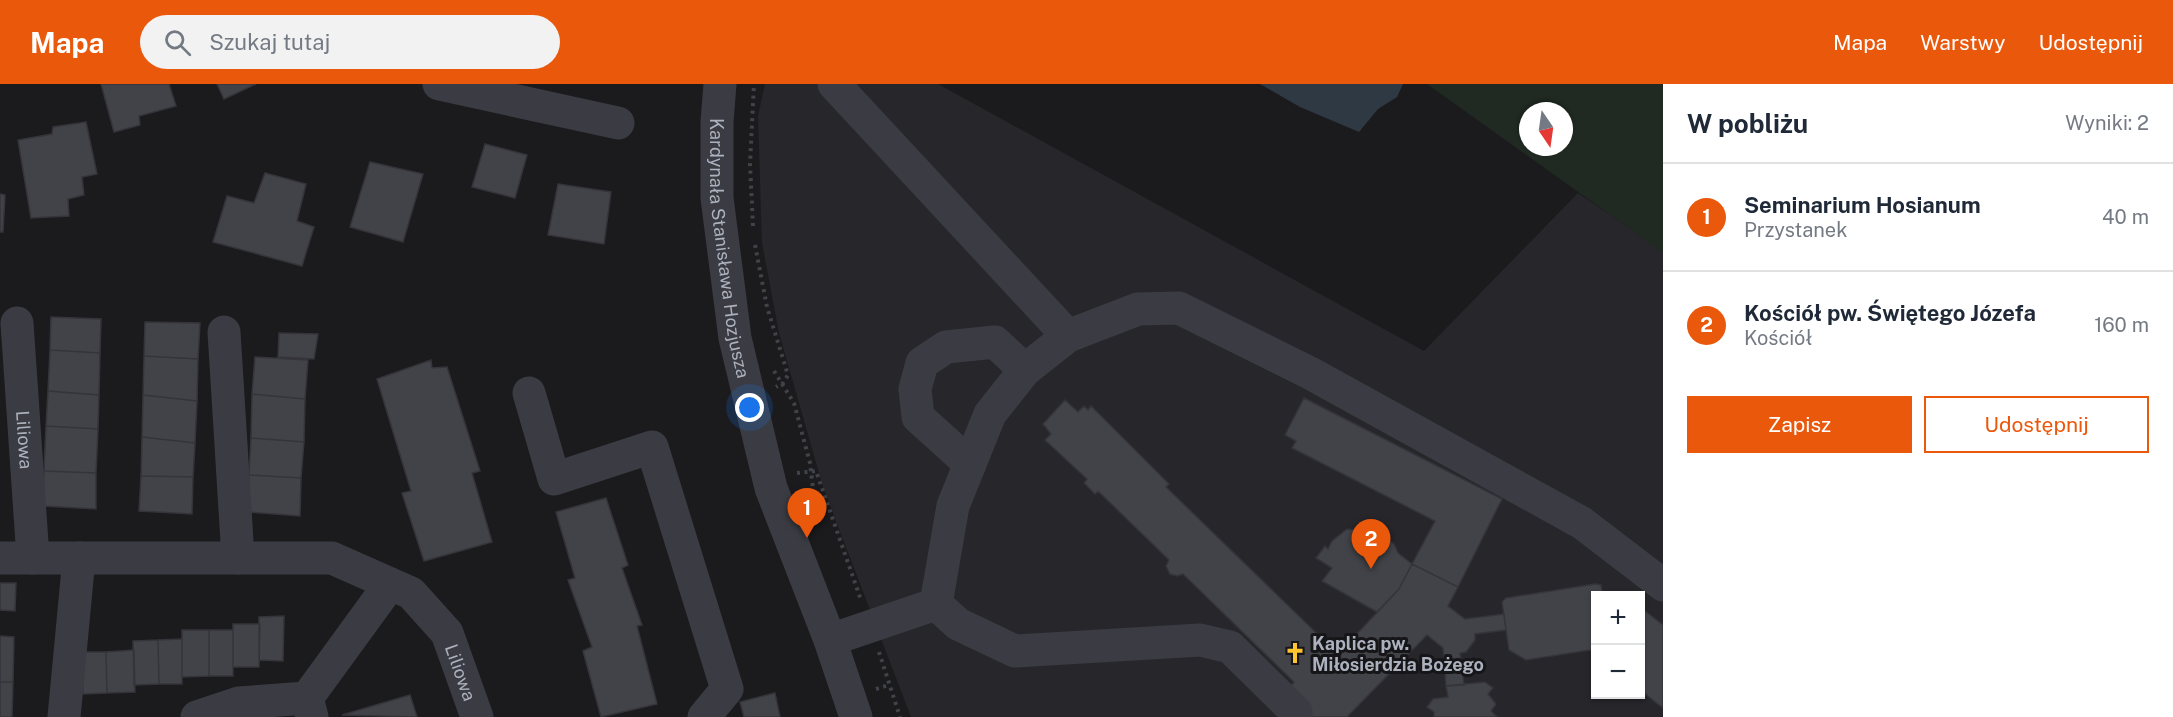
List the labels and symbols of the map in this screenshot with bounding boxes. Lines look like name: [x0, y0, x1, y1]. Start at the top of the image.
north arrow: [1519, 102, 1573, 156]
street label: Kardynała Stanisława Hozjusza: [706, 118, 755, 380]
your location: [735, 393, 764, 422]
street label: Liliowa: [12, 410, 37, 470]
pin: 1: [788, 488, 826, 538]
pin: 2: [1352, 520, 1390, 569]
place label: Kaplica pw. Miłosierdzia Bożego: [1312, 633, 1484, 675]
street label: Liliowa: [441, 641, 481, 704]
church icon: Kaplica pw. Miłosierdzia Bożego: [1283, 641, 1307, 665]

